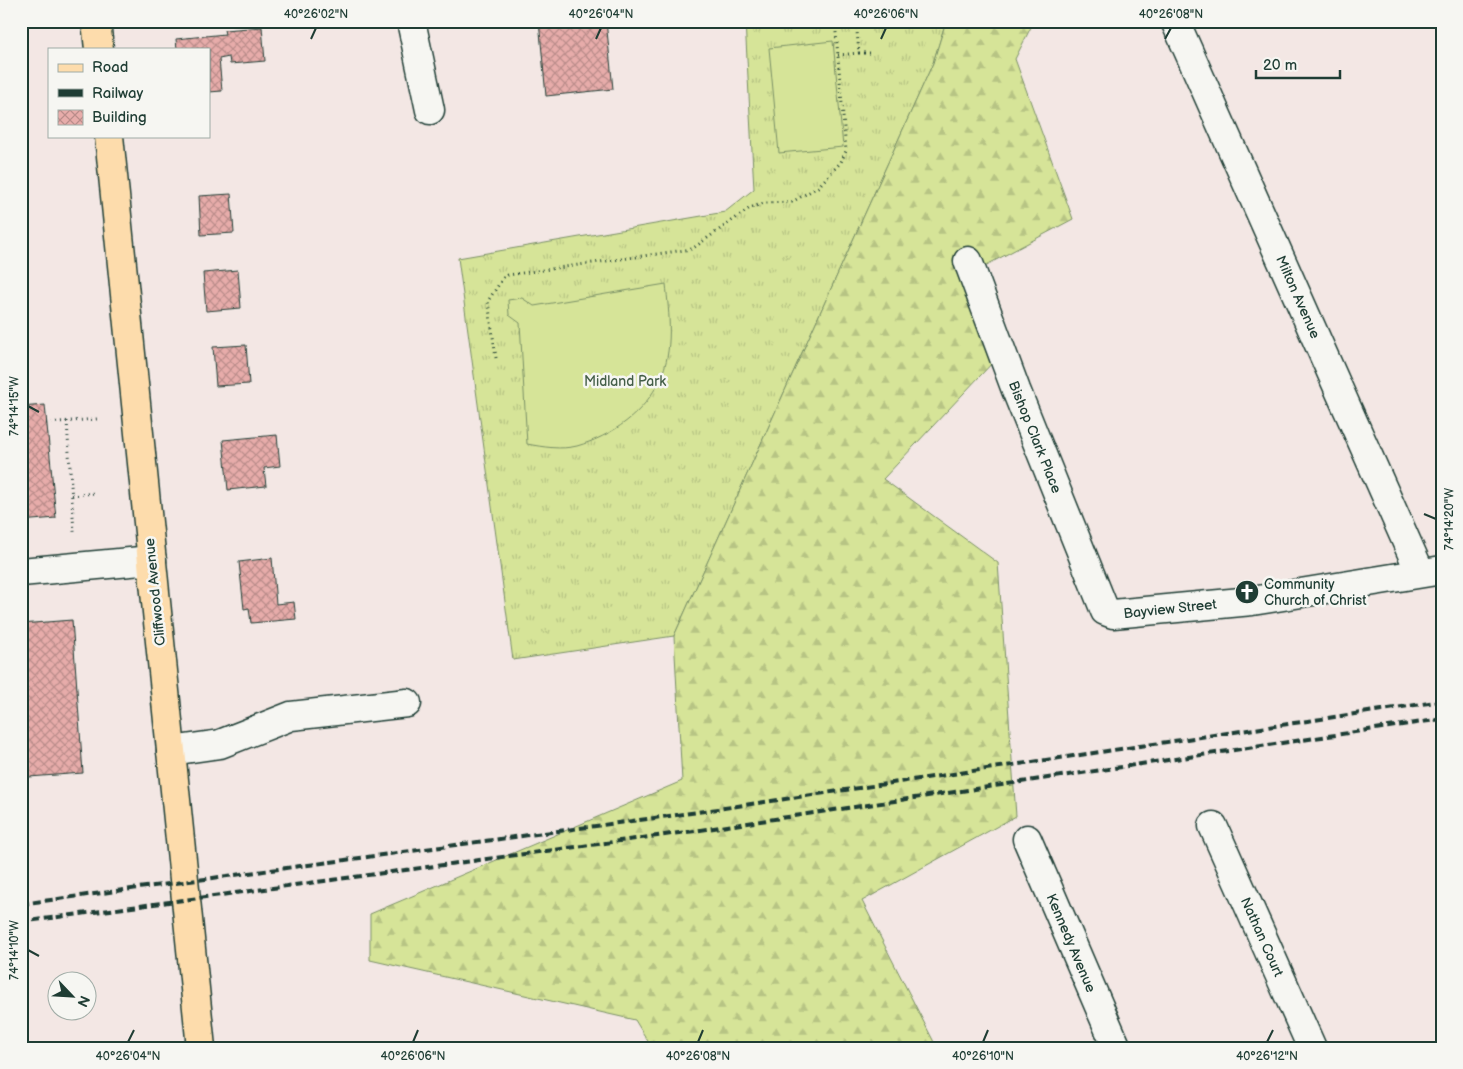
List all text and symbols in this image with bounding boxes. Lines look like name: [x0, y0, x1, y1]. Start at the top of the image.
text: 40°26'02"N: [284, 7, 348, 22]
text: 40°26'04"N: [569, 7, 633, 22]
text: 40°26'06"N: [854, 7, 918, 22]
text: 40°26'08"N: [1139, 7, 1203, 22]
legend: [48, 48, 210, 138]
scale bar: [1256, 48, 1339, 80]
text: 20 m: [1263, 56, 1297, 75]
text: Road: [92, 58, 128, 77]
text: Railway: [92, 84, 143, 103]
text: Building: [92, 108, 147, 127]
street label: Milton Avenue: [1272, 253, 1324, 341]
park label: Midland Park: [584, 373, 666, 390]
text: 74°14'15"W: [7, 376, 22, 436]
street label: Bishop Clark Place: [1005, 378, 1065, 496]
text: 74°14'20"W: [1442, 488, 1457, 550]
street label: Cliffwood Avenue: [141, 537, 169, 647]
place label: Community Church of Christ: [1264, 576, 1367, 609]
church icon: Community Church of Christ: [1234, 579, 1260, 605]
street label: Bayview Street: [1123, 596, 1218, 622]
street label: Kennedy Avenue: [1043, 891, 1099, 995]
street label: Nathan Court: [1237, 895, 1287, 980]
text: 74°14'10"W: [7, 920, 22, 980]
north arrow: [48, 972, 98, 1022]
text: N: [73, 993, 93, 1010]
text: 40°26'04"N: [96, 1049, 160, 1064]
text: 40°26'06"N: [381, 1049, 445, 1064]
text: 40°26'08"N: [666, 1049, 730, 1064]
text: 40°26'10"N: [952, 1049, 1014, 1064]
text: 40°26'12"N: [1236, 1049, 1298, 1064]

